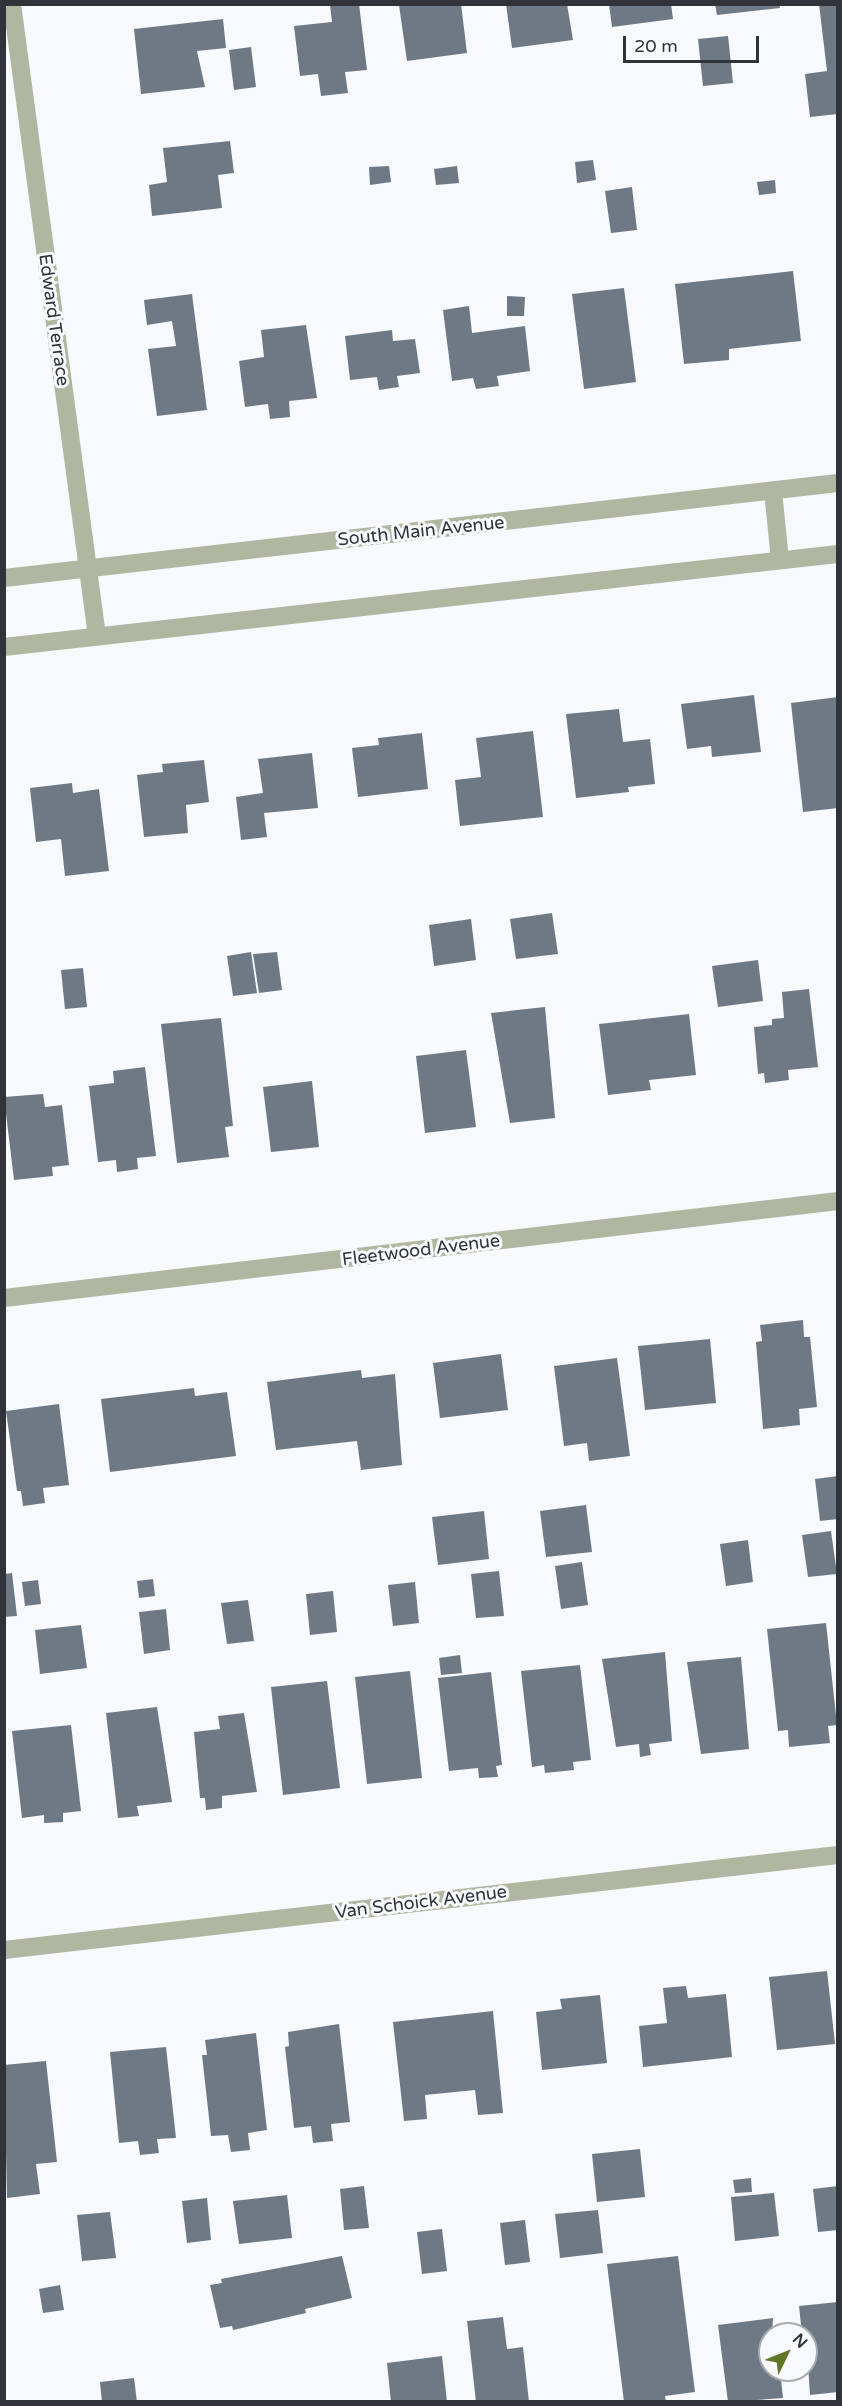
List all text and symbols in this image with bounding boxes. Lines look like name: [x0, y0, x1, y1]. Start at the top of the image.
scale bar: [626, 24, 762, 62]
text: 20 m: [634, 35, 678, 57]
street label: Edward Terrace: [34, 253, 74, 387]
street label: South Main Avenue: [337, 512, 505, 550]
street label: Fleetwood Avenue: [341, 1230, 501, 1270]
street label: Van Schoick Avenue: [334, 1881, 508, 1923]
north arrow: [758, 2322, 818, 2382]
text: N: [788, 2330, 811, 2353]

